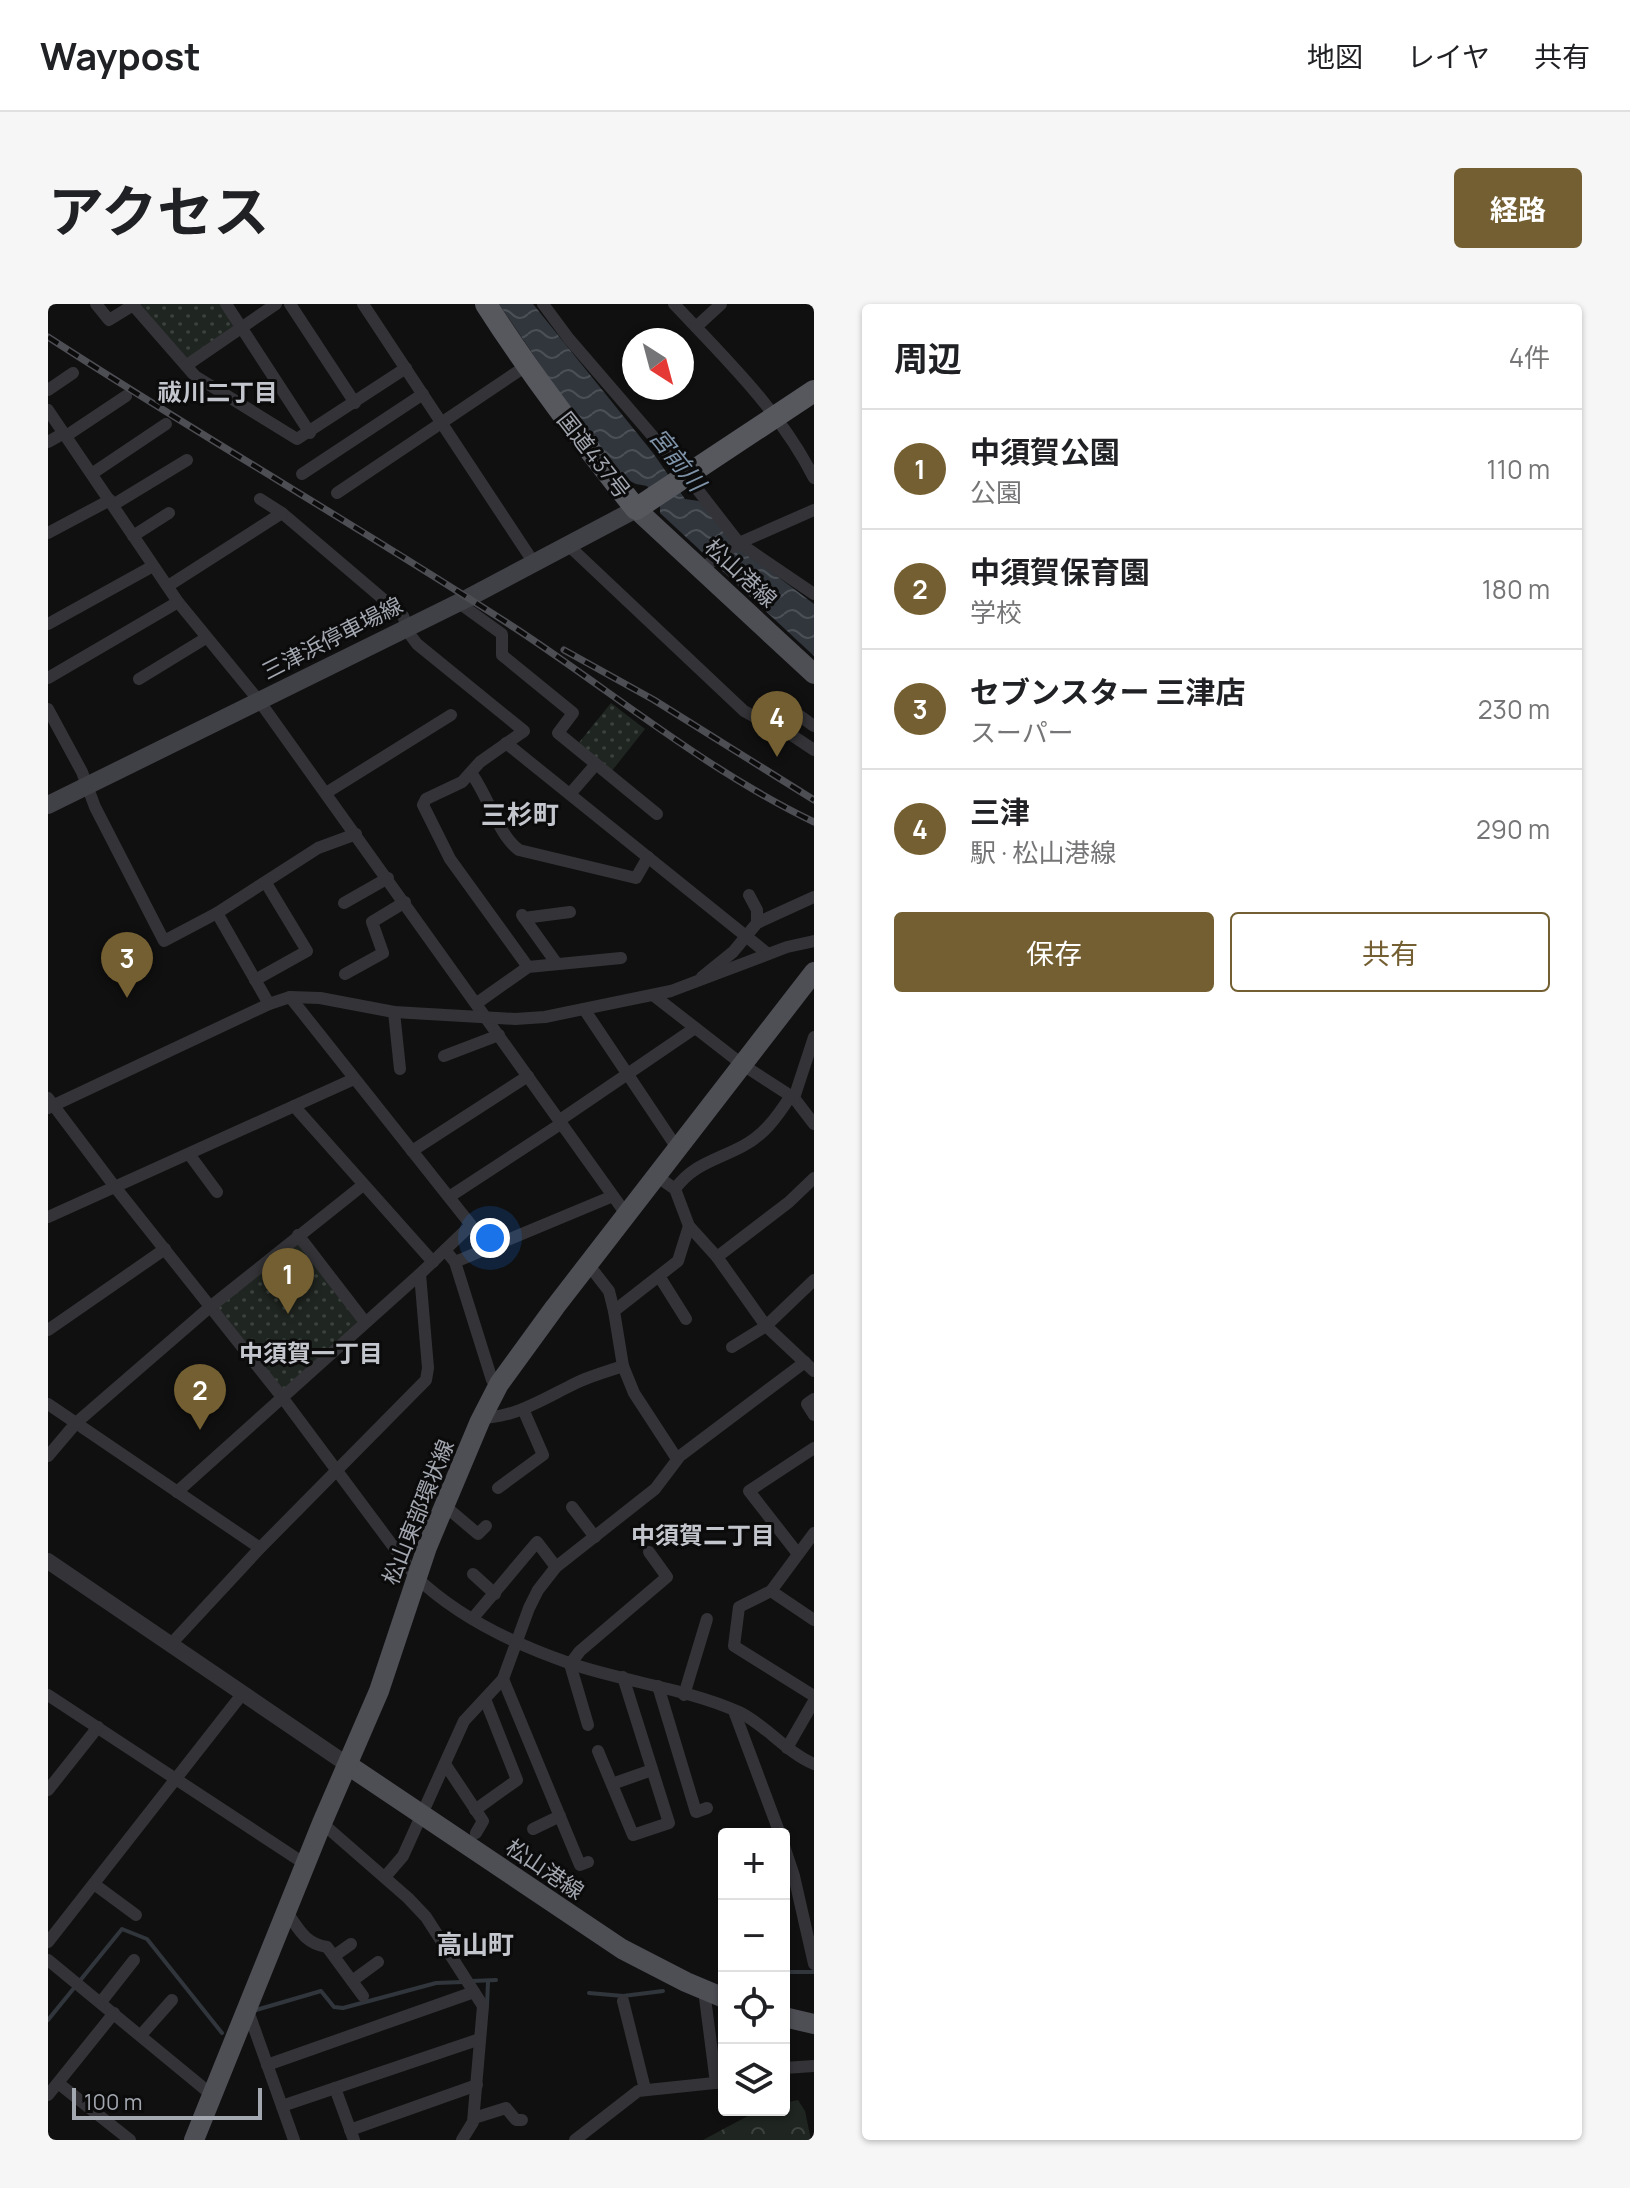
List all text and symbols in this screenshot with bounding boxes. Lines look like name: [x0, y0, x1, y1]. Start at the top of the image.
text: Waypost: [40, 29, 201, 81]
text: 地図: [1307, 37, 1363, 75]
text: レイヤ: [1407, 37, 1490, 75]
text: 共有: [1534, 37, 1590, 75]
button: 経路: [1454, 168, 1582, 248]
text: アクセス: [48, 172, 269, 249]
north arrow: [622, 328, 694, 400]
text: 周辺: [894, 335, 962, 381]
text: 4件: [1509, 339, 1550, 375]
district label: 祓川二丁目: [158, 375, 278, 408]
street label: 国道437号: [551, 406, 637, 504]
water label: 宮前川: [643, 421, 716, 500]
text: 中須賀公園: [970, 431, 1120, 472]
text: 1: [914, 451, 926, 487]
text: 110 m: [1487, 451, 1550, 487]
text: 公園: [970, 474, 1022, 510]
street label: 松山港線: [699, 532, 783, 614]
text: 中須賀保育園: [970, 551, 1150, 592]
text: 2: [912, 571, 928, 607]
text: 180 m: [1482, 571, 1550, 607]
street label: 三津浜停車場線: [257, 590, 407, 686]
text: 学校: [970, 594, 1022, 630]
text: セブンスター 三津店: [970, 671, 1245, 712]
pin: 4: [751, 691, 803, 757]
text: 3: [912, 691, 928, 727]
text: 230 m: [1478, 691, 1550, 727]
text: スーパー: [970, 714, 1074, 750]
text: 三津: [970, 791, 1030, 832]
district label: 三杉町: [481, 796, 559, 832]
text: 4: [912, 811, 928, 847]
text: 290 m: [1476, 811, 1550, 847]
text: 駅 · 松山港線: [970, 834, 1116, 870]
button: 保存: [894, 912, 1214, 992]
button: 共有: [1230, 912, 1550, 992]
pin: 3: [101, 932, 153, 998]
your location: [470, 1218, 510, 1258]
pin: 1: [262, 1248, 314, 1314]
district label: 中須賀一丁目: [239, 1336, 383, 1369]
pin: 2: [174, 1364, 226, 1430]
street label: 松山東部環状線: [375, 1435, 461, 1589]
district label: 中須賀二丁目: [631, 1518, 775, 1551]
map controls: [718, 1828, 790, 2116]
button: +: [718, 1828, 790, 1900]
street label: 松山港線: [500, 1832, 590, 1906]
button: −: [718, 1900, 790, 1972]
district label: 高山町: [436, 1926, 514, 1962]
button: locate: [718, 1972, 790, 2044]
button: layers: [718, 2044, 790, 2116]
scale bar: [72, 2084, 262, 2120]
text: 100 m: [84, 2087, 142, 2117]

